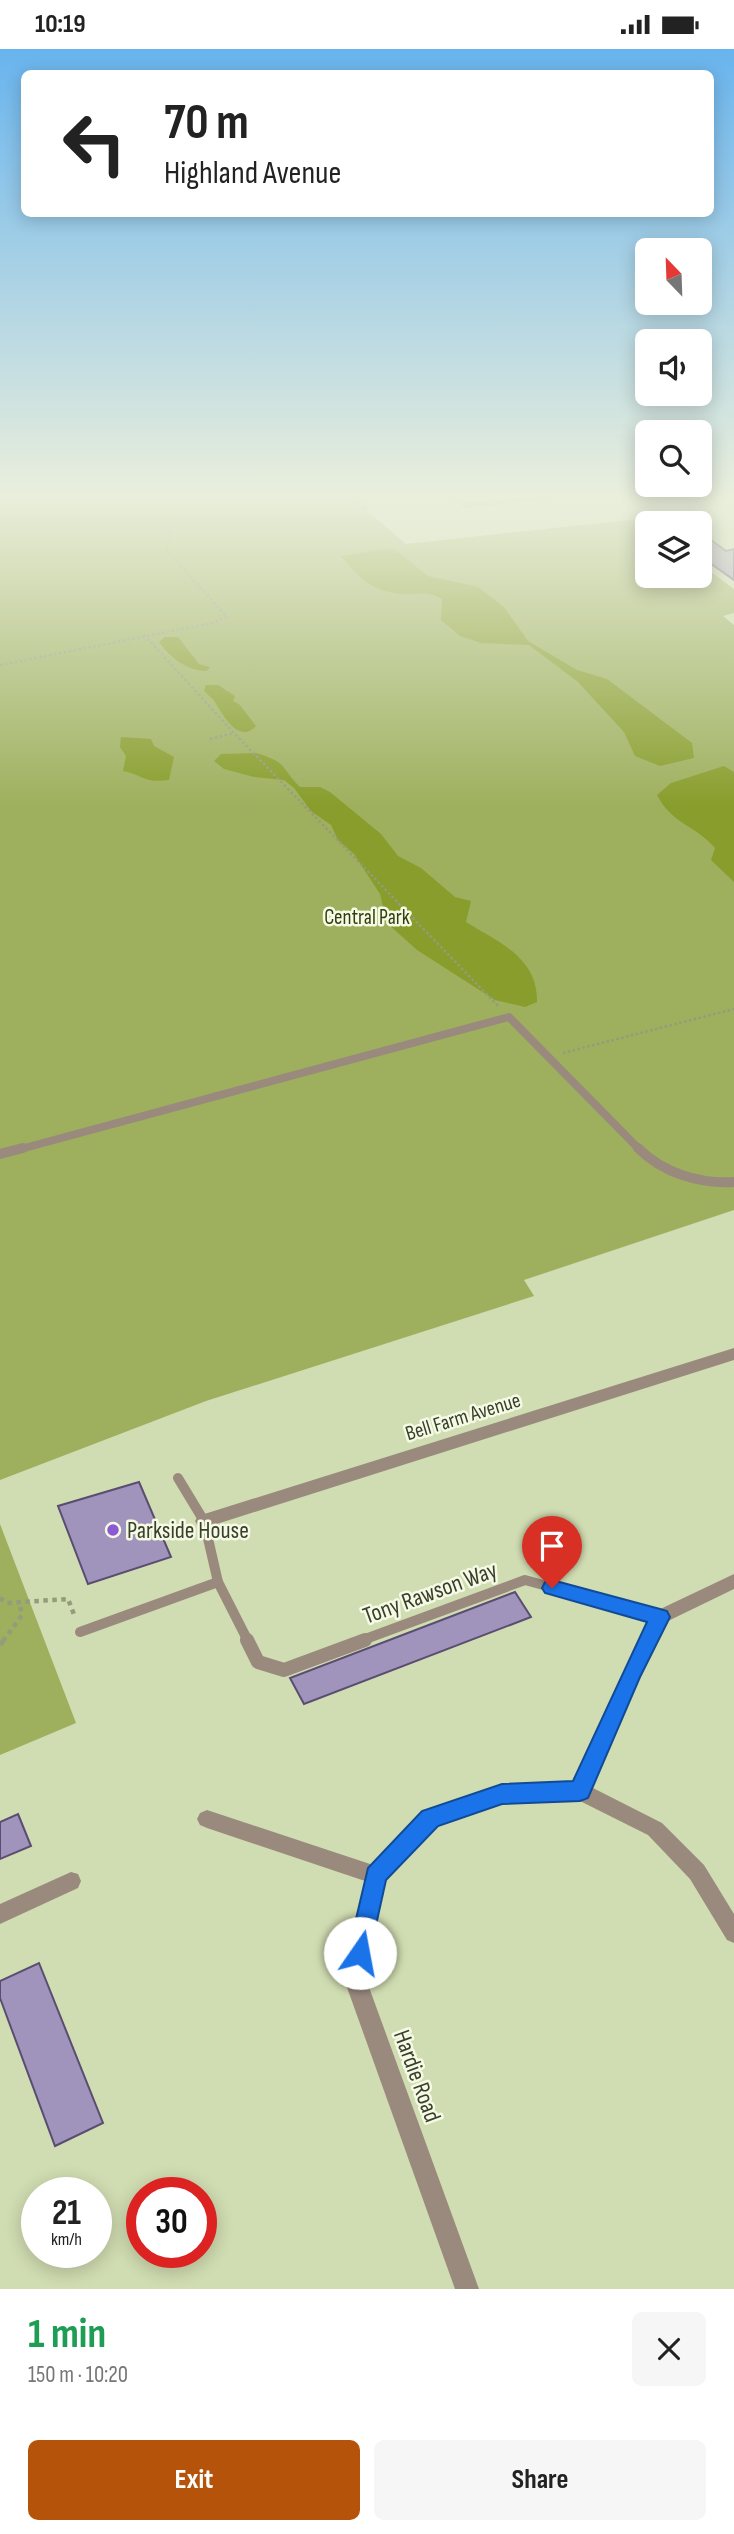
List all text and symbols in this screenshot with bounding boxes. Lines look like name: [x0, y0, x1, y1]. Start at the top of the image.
text: 10:19: [35, 9, 86, 40]
text: 70 m: [164, 94, 249, 153]
icon: left: [49, 98, 140, 189]
text: Highland Avenue: [164, 154, 341, 193]
north arrow: [635, 238, 712, 315]
map controls: [635, 238, 712, 588]
button: sound: [635, 329, 712, 406]
button: search: [635, 420, 712, 497]
button: layers: [635, 511, 712, 588]
park label: Central Park: [324, 905, 410, 930]
street label: Bell Farm Avenue: [403, 1388, 523, 1446]
place label: Parkside House: [127, 1516, 249, 1545]
pin: [522, 1516, 582, 1588]
marker: Parkside House: [105, 1522, 121, 1538]
icon: arrive: [533, 1527, 571, 1565]
street label: Tony Rawson Way: [359, 1555, 501, 1631]
position arrow: [323, 1916, 397, 1990]
street label: Hardie Road: [387, 2026, 447, 2126]
speed limit sign: 30: [126, 2177, 217, 2268]
text: 21: [52, 2192, 81, 2235]
text: km/h: [51, 2229, 82, 2250]
text: 1 min: [28, 2309, 106, 2360]
button: close: [632, 2312, 706, 2386]
text: 150 m · 10:20: [28, 2361, 128, 2389]
button: Exit: [28, 2440, 360, 2520]
button: Share: [374, 2440, 706, 2520]

